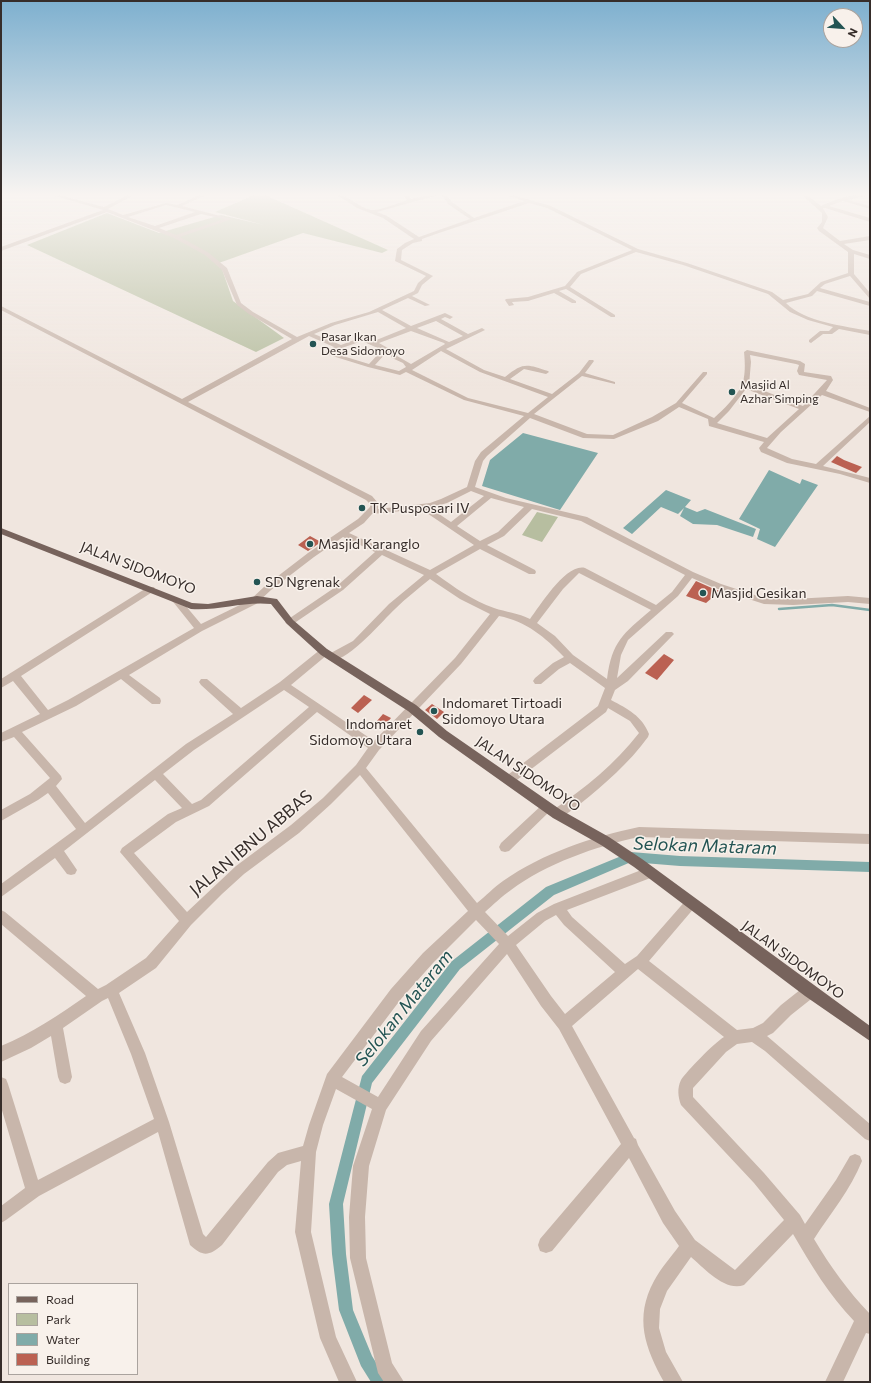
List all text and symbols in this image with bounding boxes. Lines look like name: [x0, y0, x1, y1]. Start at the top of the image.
north arrow: [823, 8, 863, 48]
text: N: [846, 26, 861, 40]
place label: Pasar Ikan Desa Sidomoyo: [321, 330, 405, 358]
marker: Pasar Ikan Desa Sidomoyo: [308, 339, 318, 349]
place label: Masjid Al Azhar Simping: [740, 378, 819, 406]
marker: Masjid Al Azhar Simping: [727, 387, 737, 397]
place label: TK Pusposari IV: [370, 500, 470, 516]
marker: TK Pusposari IV: [357, 503, 367, 513]
place label: Masjid Karanglo: [318, 536, 420, 552]
street label: JALAN SIDOMOYO: [78, 538, 198, 598]
marker: Masjid Karanglo: [305, 539, 315, 549]
place label: SD Ngrenak: [265, 574, 340, 590]
marker: SD Ngrenak: [252, 577, 262, 587]
place label: Masjid Gesikan: [711, 585, 806, 601]
marker: Masjid Gesikan: [698, 588, 708, 598]
place label: Indomaret Tirtoadi Sidomoyo Utara: [442, 695, 562, 728]
marker: Indomaret Tirtoadi Sidomoyo Utara: [429, 706, 439, 716]
place label: Indomaret Sidomoyo Utara: [309, 716, 412, 748]
marker: Indomaret Sidomoyo Utara: [415, 727, 425, 737]
street label: JALAN SIDOMOYO: [473, 733, 583, 815]
street label: JALAN IBNU ABBAS: [186, 786, 316, 900]
water label: Selokan Mataram: [633, 833, 777, 859]
street label: JALAN SIDOMOYO: [739, 917, 847, 1003]
water label: Selokan Mataram: [350, 945, 458, 1071]
legend: [8, 1283, 138, 1375]
text: Road: [46, 1292, 74, 1306]
text: Park: [46, 1312, 71, 1326]
text: Water: [46, 1332, 80, 1346]
text: Building: [46, 1352, 90, 1366]

